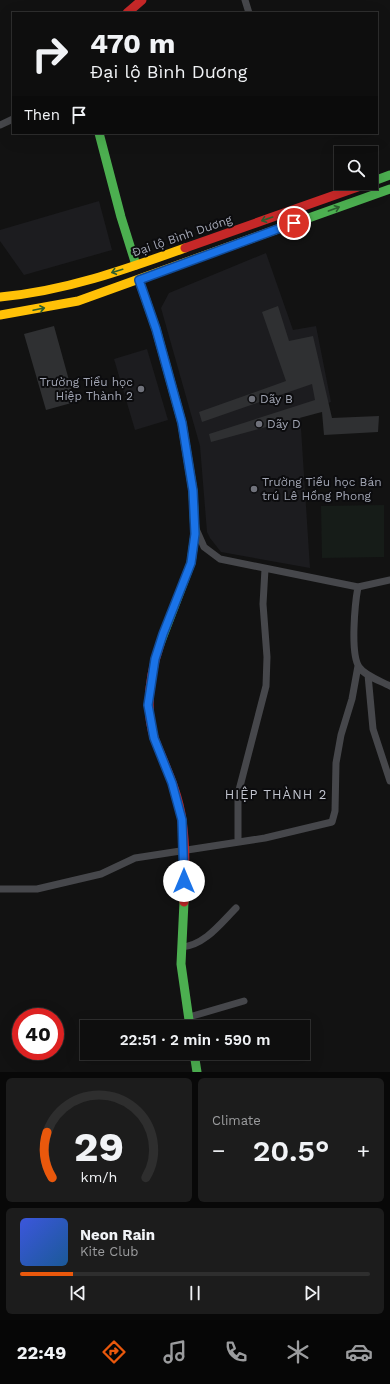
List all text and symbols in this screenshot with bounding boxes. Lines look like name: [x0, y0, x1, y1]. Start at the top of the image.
text: 470 m: [90, 27, 175, 60]
icon: right: [24, 28, 76, 80]
text: Đại lộ Bình Dương: [90, 61, 247, 82]
icon: arrive: [68, 104, 90, 126]
text: Then: [24, 106, 60, 124]
map controls: [334, 146, 378, 190]
button: search: [334, 146, 378, 190]
one-way arrow: [327, 204, 339, 212]
pin: [277, 206, 311, 240]
street label: Đại lộ Bình Dương: [130, 212, 234, 260]
icon: arrive: [283, 212, 305, 234]
one-way arrow: [261, 216, 273, 224]
one-way arrow: [111, 268, 124, 275]
one-way arrow: [32, 304, 45, 312]
place label: Trường Tiểu học Hiệp Thành 2: [39, 375, 133, 403]
marker: Trường Tiểu học Hiệp Thành 2: [136, 384, 146, 394]
place label: Dãy B: [260, 392, 293, 406]
marker: Dãy B: [247, 394, 257, 404]
place label: Dãy D: [267, 417, 301, 431]
marker: Dãy D: [254, 419, 264, 429]
place label: Trường Tiểu học Bán trú Lê Hồng Phong: [262, 475, 382, 503]
marker: Trường Tiểu học Bán trú Lê Hồng Phong: [249, 484, 259, 494]
district label: HIỆP THÀNH 2: [225, 786, 327, 802]
position arrow: [163, 860, 205, 902]
speed limit sign: 40: [12, 1008, 64, 1060]
text: 22:51 · 2 min · 590 m: [120, 1031, 270, 1049]
text: Climate: [212, 1113, 261, 1128]
text: 29: [74, 1122, 124, 1171]
text: 20.5°: [253, 1133, 329, 1168]
text: −: [212, 1138, 225, 1163]
text: +: [357, 1138, 370, 1163]
text: km/h: [81, 1169, 117, 1185]
text: Neon Rain: [80, 1226, 155, 1244]
text: Kite Club: [80, 1244, 138, 1259]
icon: previous: [67, 1282, 89, 1304]
icon: pause: [184, 1282, 206, 1304]
icon: next: [301, 1282, 323, 1304]
icon: directions: [100, 1338, 128, 1366]
icon: music: [161, 1338, 189, 1366]
icon: phone: [222, 1338, 250, 1366]
icon: climate: [284, 1338, 312, 1366]
icon: car: [345, 1338, 373, 1366]
text: 22:49: [17, 1342, 66, 1363]

